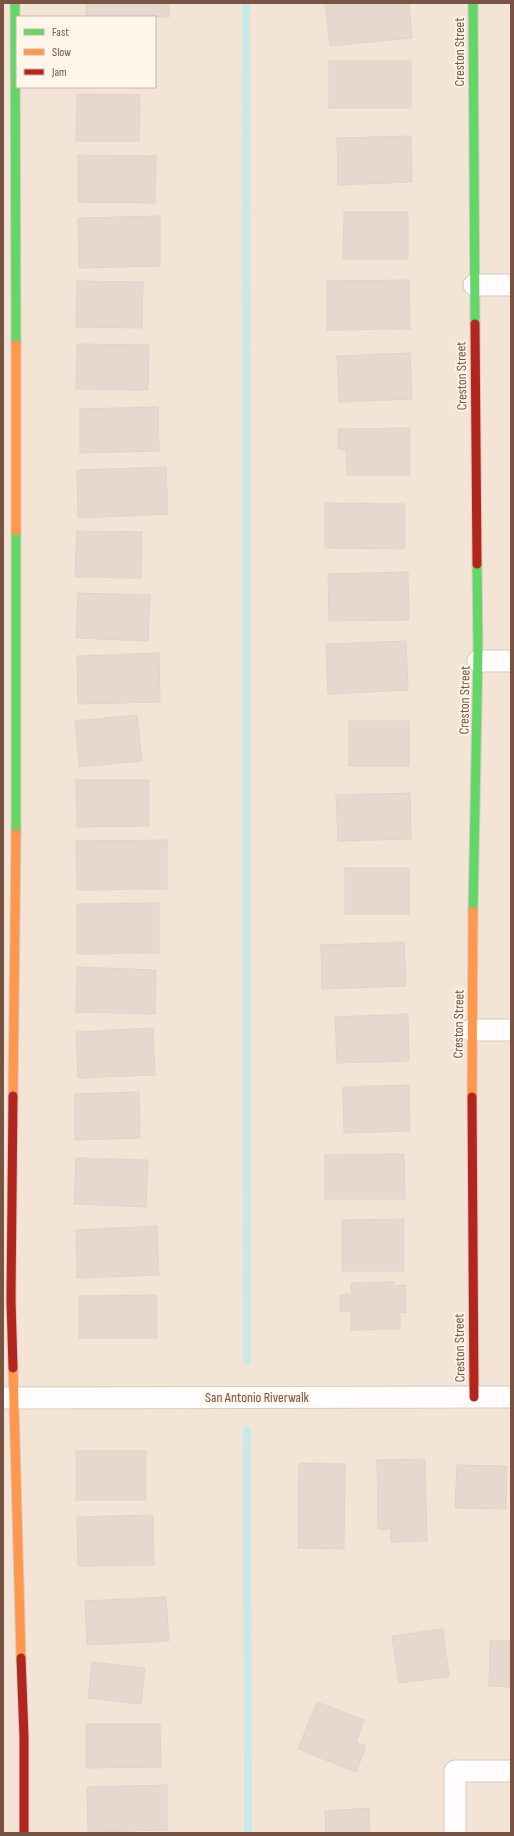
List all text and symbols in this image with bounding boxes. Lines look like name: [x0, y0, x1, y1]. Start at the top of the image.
legend: [16, 16, 156, 88]
street label: Creston Street: [451, 18, 468, 86]
text: Fast: [52, 25, 69, 40]
text: Slow: [52, 45, 71, 60]
text: Jam: [51, 65, 67, 80]
street label: Creston Street: [452, 341, 471, 411]
street label: Creston Street: [455, 665, 474, 735]
street label: Creston Street: [449, 989, 468, 1059]
street label: Creston Street: [450, 1313, 469, 1383]
street label: San Antonio Riverwalk: [205, 1389, 310, 1406]

